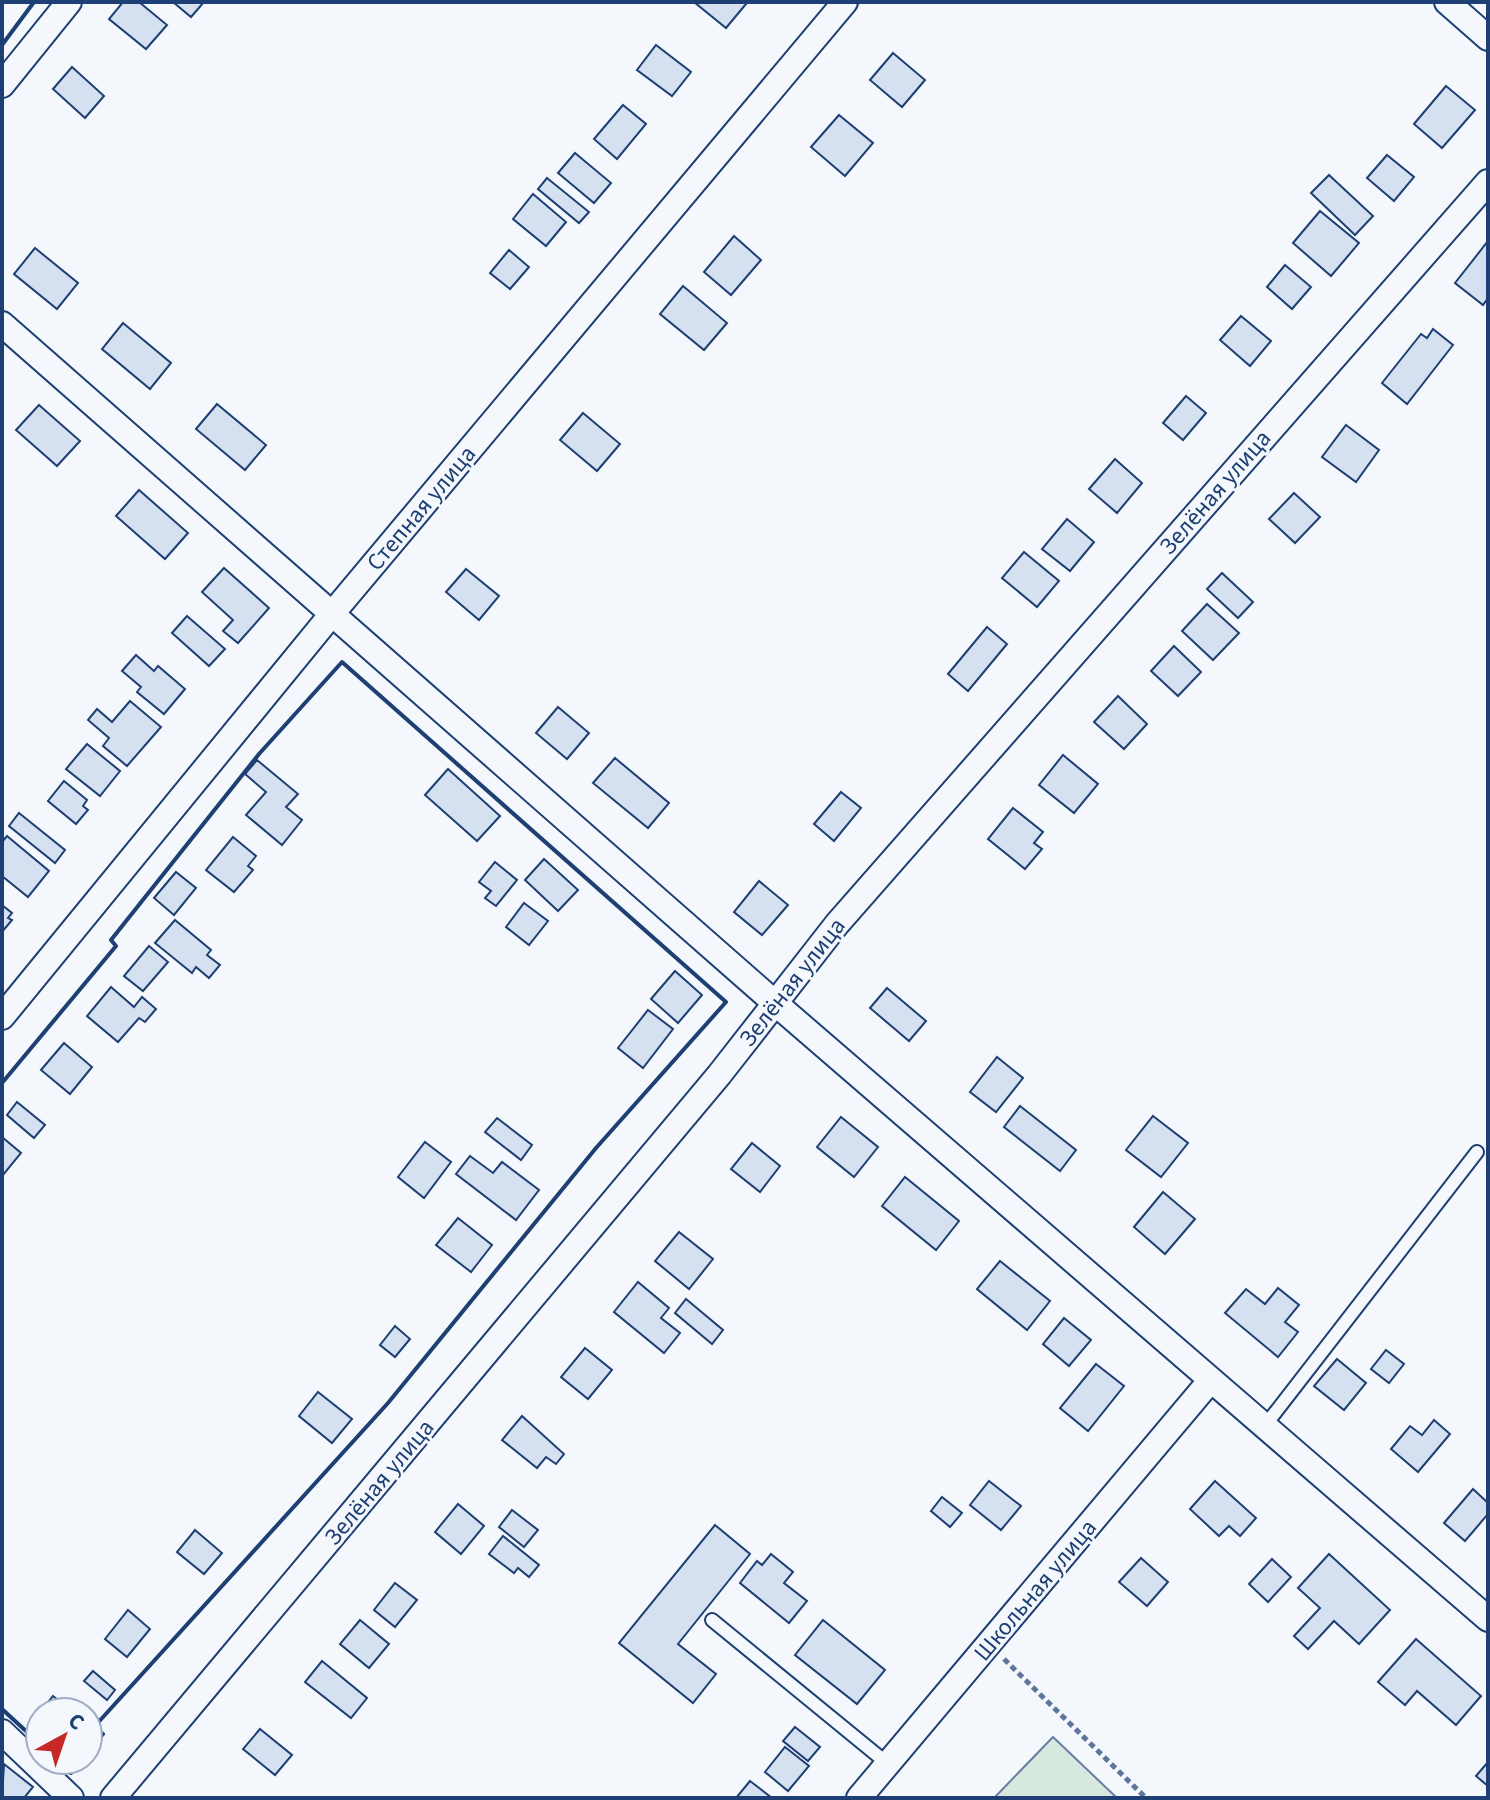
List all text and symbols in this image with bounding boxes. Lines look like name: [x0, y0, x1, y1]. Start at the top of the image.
street label: Зелёная улица: [1151, 422, 1280, 562]
street label: Степная улица: [358, 438, 484, 579]
street label: Зелёная улица: [731, 910, 854, 1054]
street label: Зелёная улица: [316, 1412, 443, 1553]
street label: Школьная улица: [966, 1512, 1105, 1669]
north arrow: [24, 1696, 104, 1776]
text: С: [61, 1705, 92, 1738]

